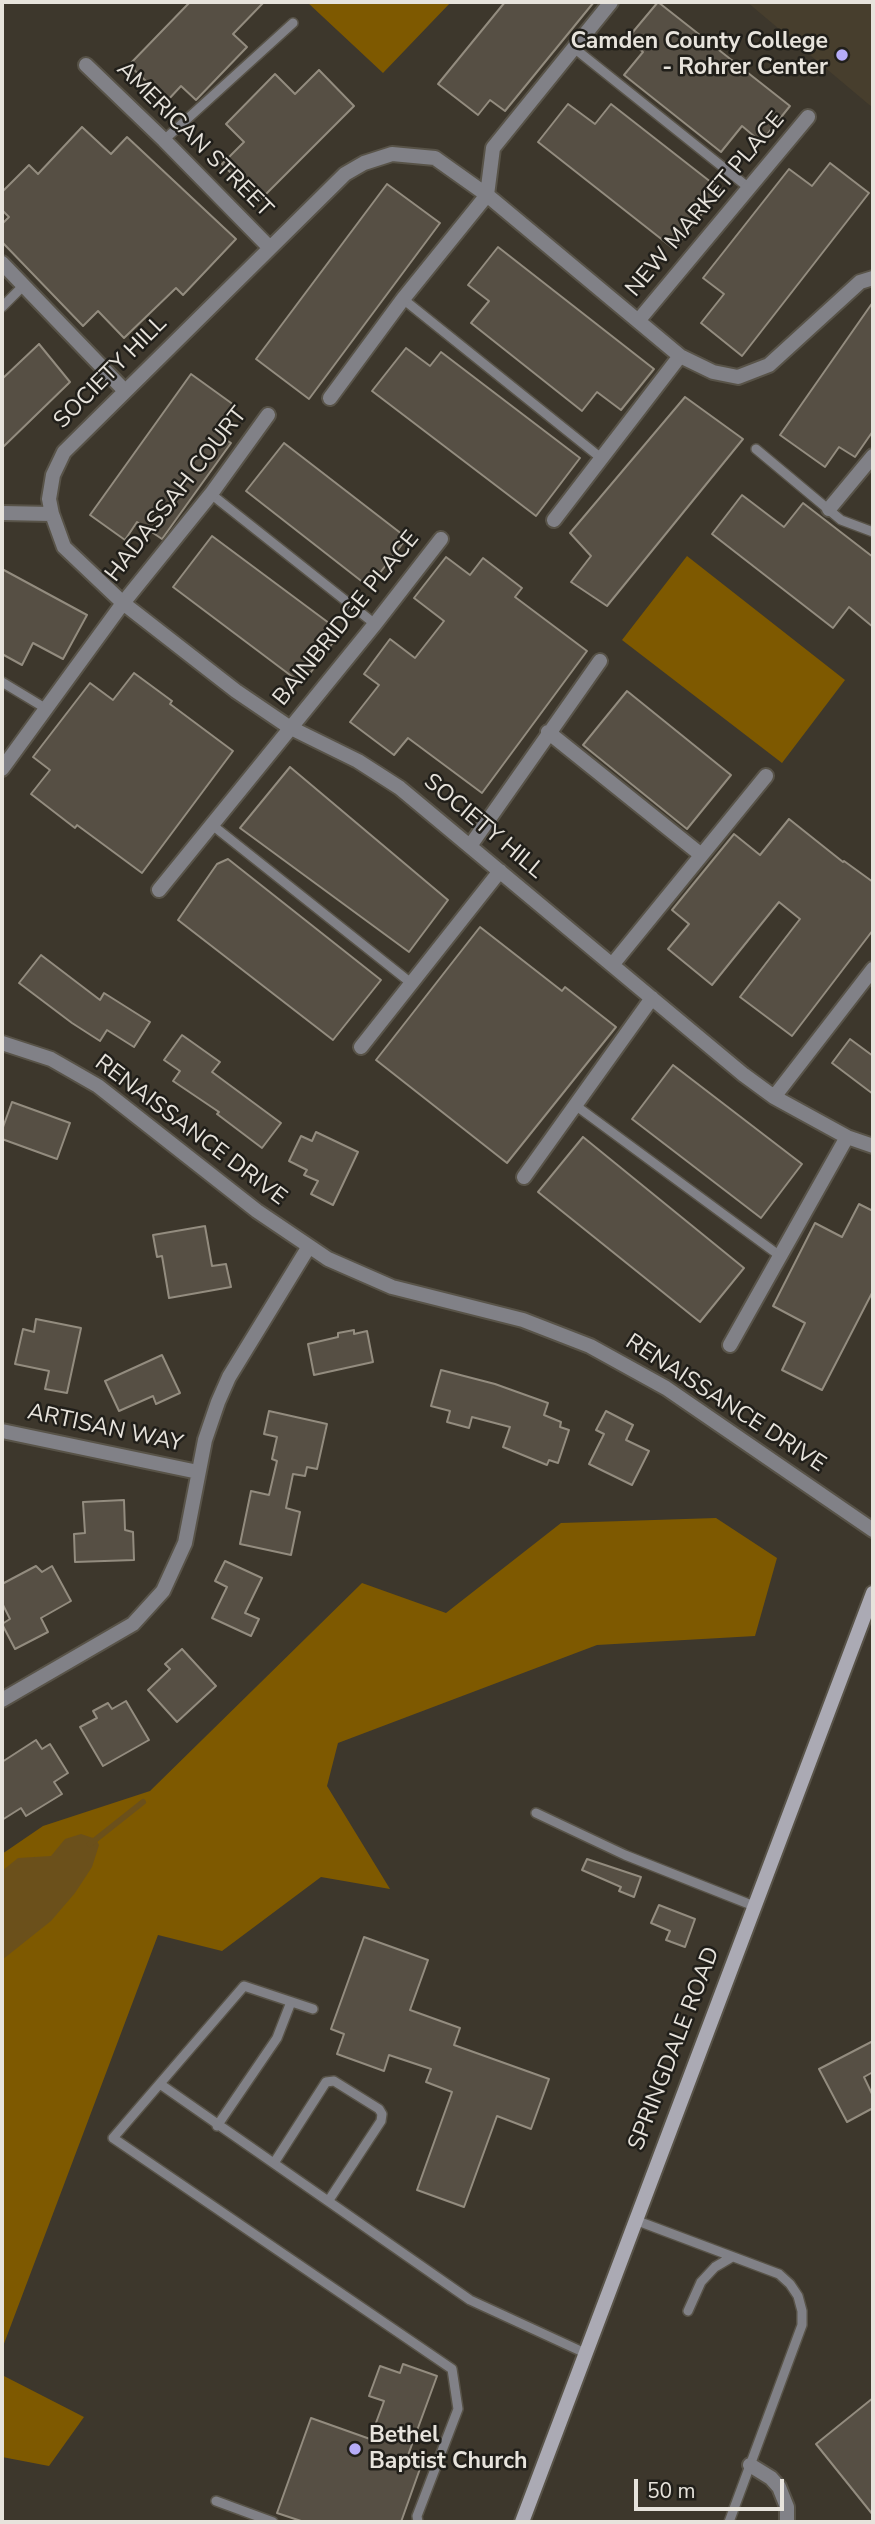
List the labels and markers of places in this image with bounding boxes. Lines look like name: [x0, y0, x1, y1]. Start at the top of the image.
place label: Camden County College - Rohrer Center: [571, 28, 828, 82]
marker: Camden County College - Rohrer Center: [834, 47, 850, 63]
place label: Bethel Baptist Church: [369, 2422, 527, 2476]
marker: Bethel Baptist Church: [347, 2441, 363, 2457]

